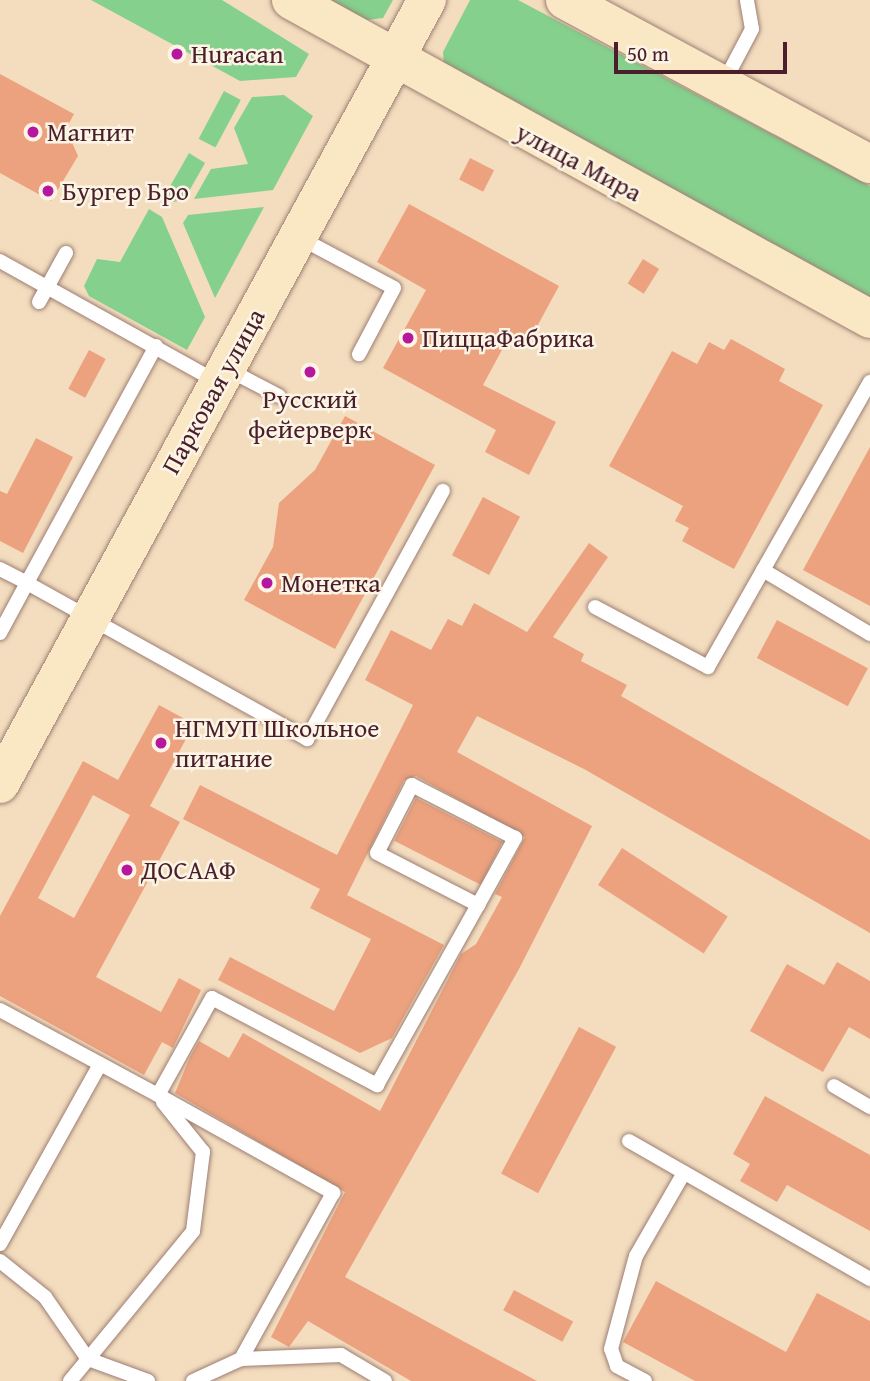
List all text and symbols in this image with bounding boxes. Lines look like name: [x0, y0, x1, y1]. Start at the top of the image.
scale bar: [618, 28, 791, 72]
place label: Huracan: [191, 38, 283, 70]
text: 50 m: [627, 38, 669, 69]
marker: Huracan: [169, 46, 185, 62]
place label: Магнит: [47, 116, 134, 148]
street label: улица Мира: [511, 116, 647, 208]
marker: Магнит: [25, 124, 41, 140]
place label: Бургер Бро: [62, 175, 189, 207]
marker: Бургер Бро: [40, 183, 56, 199]
street label: Парковая улица: [155, 303, 271, 479]
place label: ПиццаФабрика: [422, 322, 594, 354]
marker: ПиццаФабрика: [400, 330, 416, 346]
marker: Русский фейерверк: [302, 364, 318, 380]
place label: Русский фейерверк: [248, 383, 372, 444]
place label: Монетка: [281, 567, 381, 599]
marker: Монетка: [259, 575, 275, 591]
place label: НГМУП Школьное питание: [175, 712, 379, 774]
marker: НГМУП Школьное питание: [153, 735, 169, 751]
place label: ДОСААФ: [141, 854, 236, 886]
marker: ДОСААФ: [119, 862, 135, 878]

